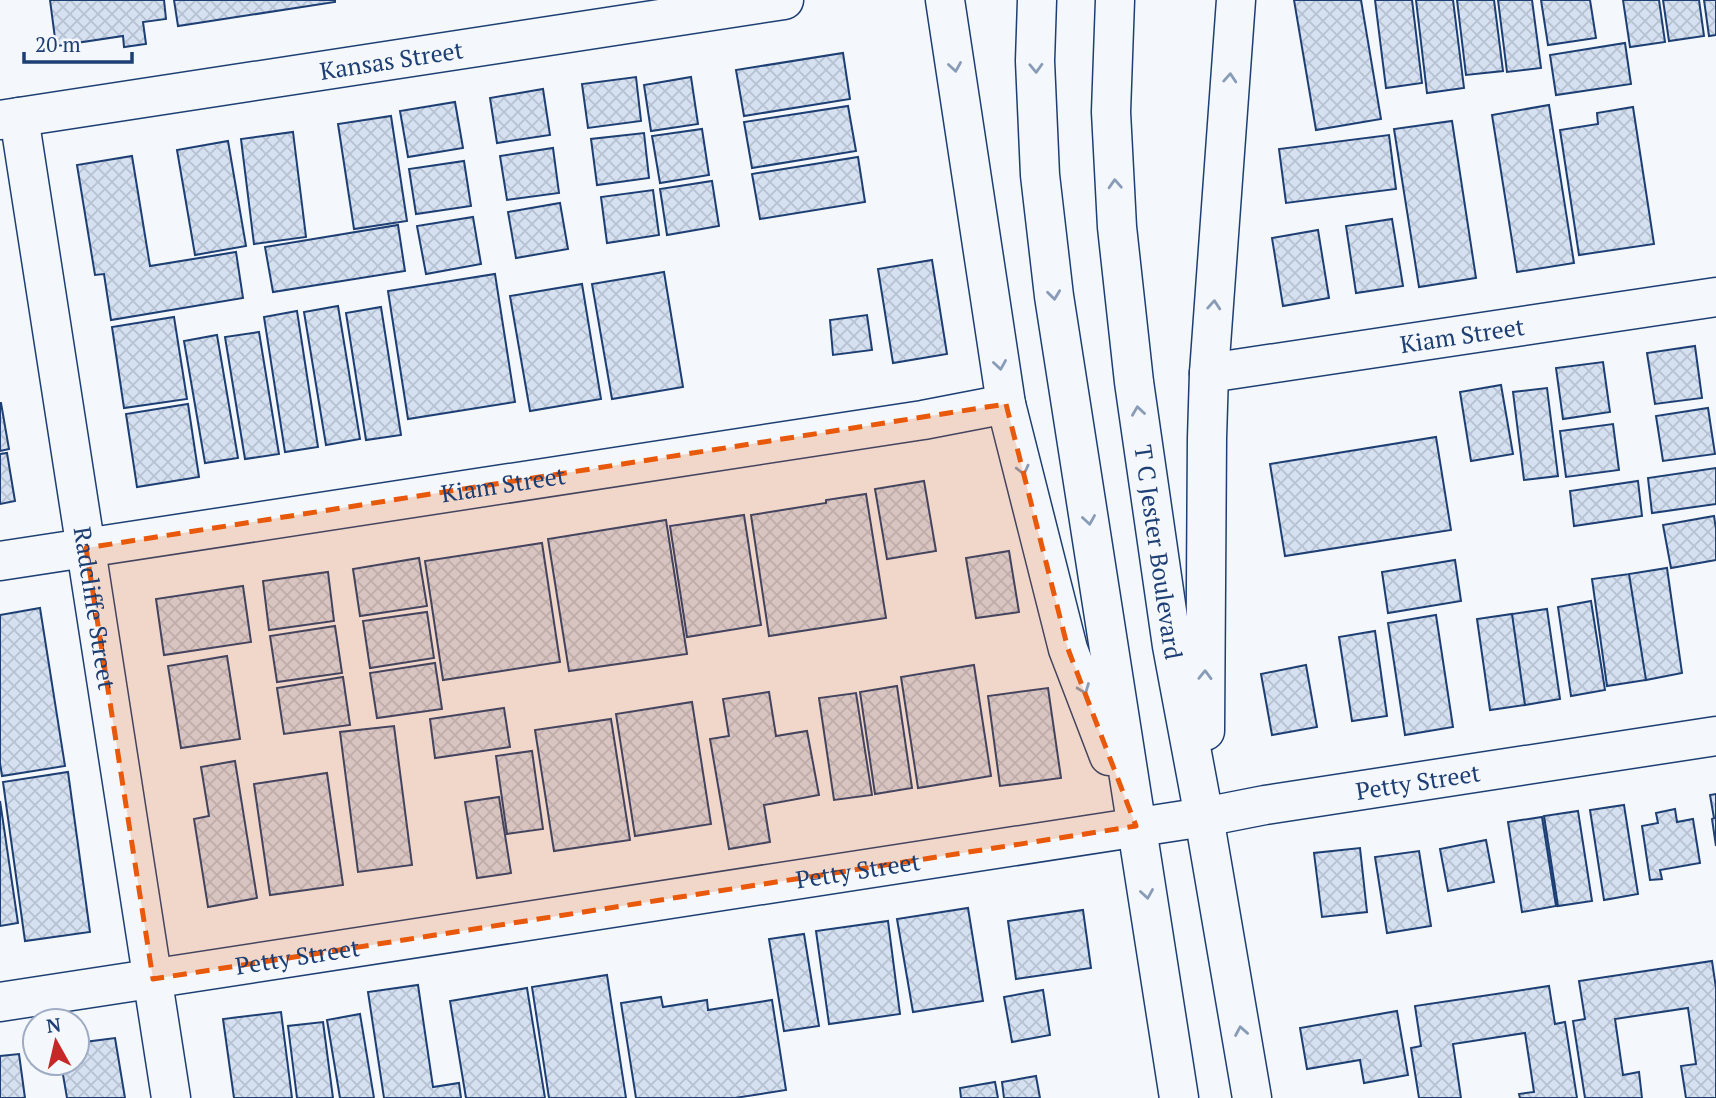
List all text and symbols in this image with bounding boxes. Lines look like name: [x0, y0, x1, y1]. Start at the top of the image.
scale bar: [24, 21, 133, 65]
text: 20 m: [35, 30, 81, 58]
street label: Kansas Street: [317, 33, 465, 87]
one-way arrow: [947, 62, 962, 73]
one-way arrow: [1028, 63, 1043, 74]
one-way arrow: [1223, 72, 1238, 83]
one-way arrow: [1108, 179, 1123, 190]
one-way arrow: [1046, 289, 1061, 301]
one-way arrow: [1206, 299, 1221, 310]
street label: Kiam Street: [1398, 310, 1527, 360]
one-way arrow: [993, 359, 1008, 371]
one-way arrow: [1131, 405, 1146, 417]
street label: T C Jester Boulevard: [1127, 443, 1190, 662]
street label: Kiam Street: [439, 459, 568, 509]
one-way arrow: [1015, 464, 1029, 476]
one-way arrow: [1081, 514, 1096, 525]
street label: Radcliffe Street: [67, 524, 124, 692]
one-way arrow: [1198, 669, 1213, 680]
one-way arrow: [1075, 683, 1089, 695]
street label: Petty Street: [1353, 756, 1482, 807]
street label: Petty Street: [793, 845, 922, 896]
one-way arrow: [1139, 888, 1154, 899]
street label: Petty Street: [233, 931, 362, 982]
north arrow: [21, 1007, 91, 1077]
text: N: [45, 1011, 63, 1038]
one-way arrow: [1234, 1025, 1249, 1037]

